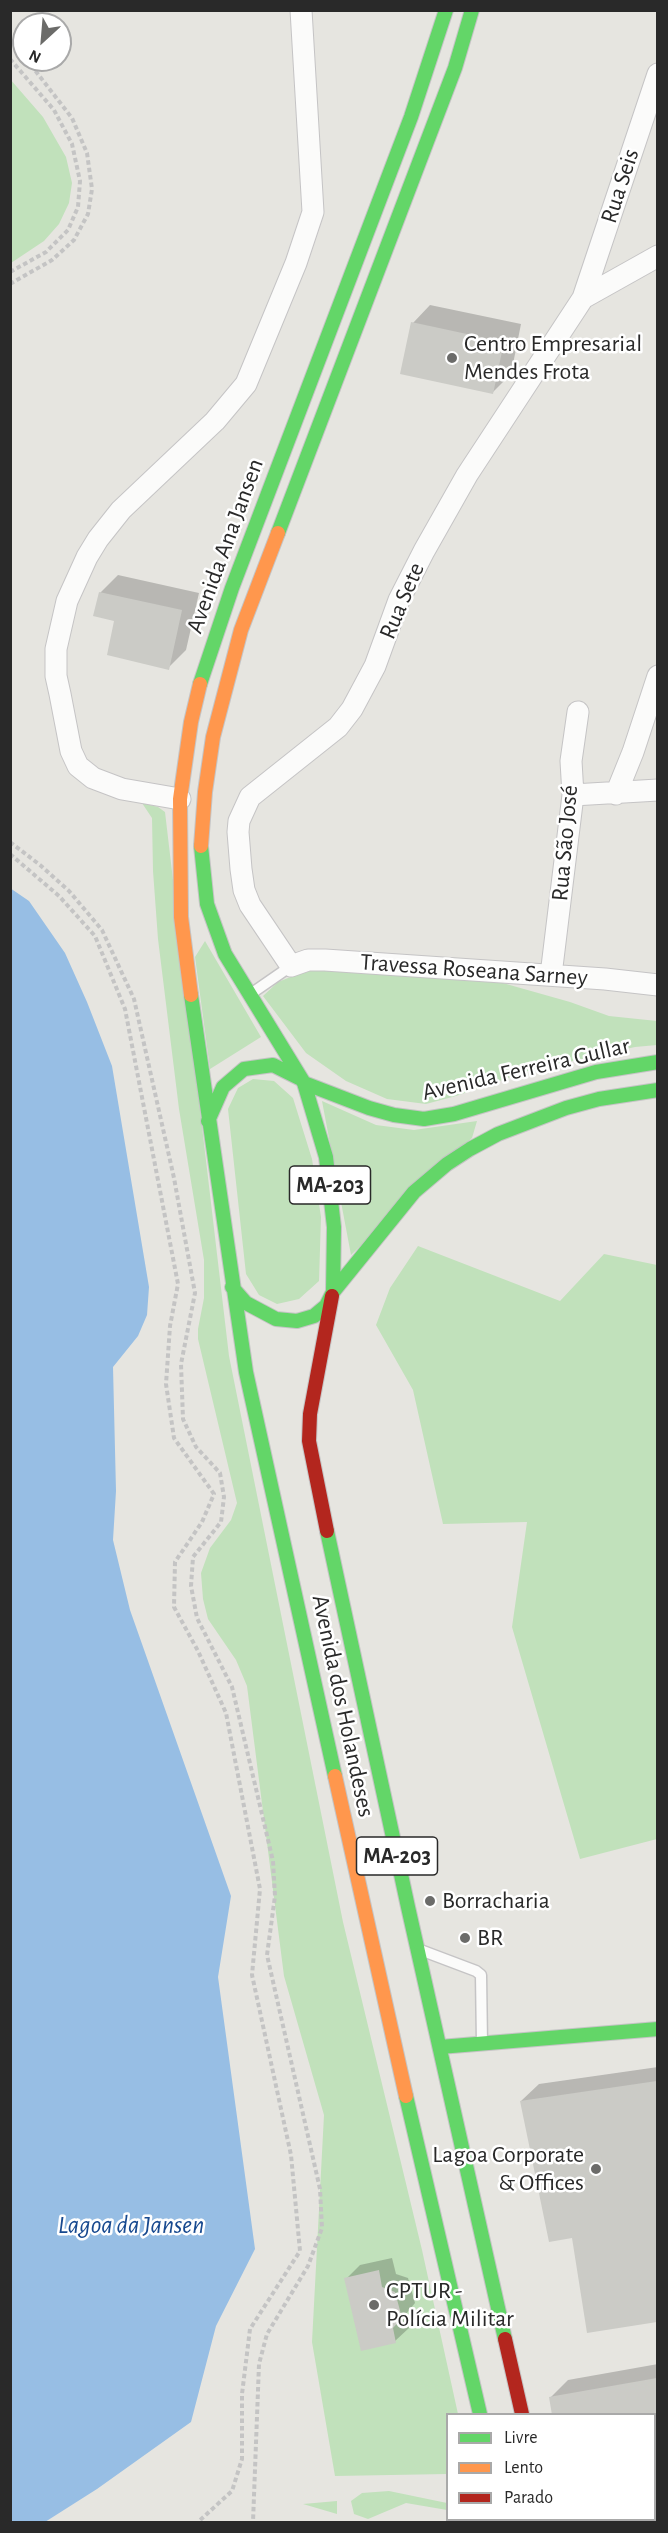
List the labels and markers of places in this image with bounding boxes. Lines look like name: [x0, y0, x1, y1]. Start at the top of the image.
place label: Centro Empresarial Mendes Frota: [464, 330, 642, 386]
marker: Centro Empresarial Mendes Frota: [445, 351, 459, 365]
place label: Borracharia: [442, 1887, 550, 1915]
marker: Borracharia: [423, 1894, 437, 1908]
place label: BR: [477, 1924, 503, 1952]
marker: BR: [458, 1931, 472, 1945]
place label: Lagoa Corporate & Offices: [432, 2141, 584, 2197]
marker: Lagoa Corporate & Offices: [589, 2162, 603, 2176]
place label: CPTUR - Polícia Militar: [386, 2277, 514, 2333]
marker: CPTUR - Polícia Militar: [367, 2298, 381, 2312]

